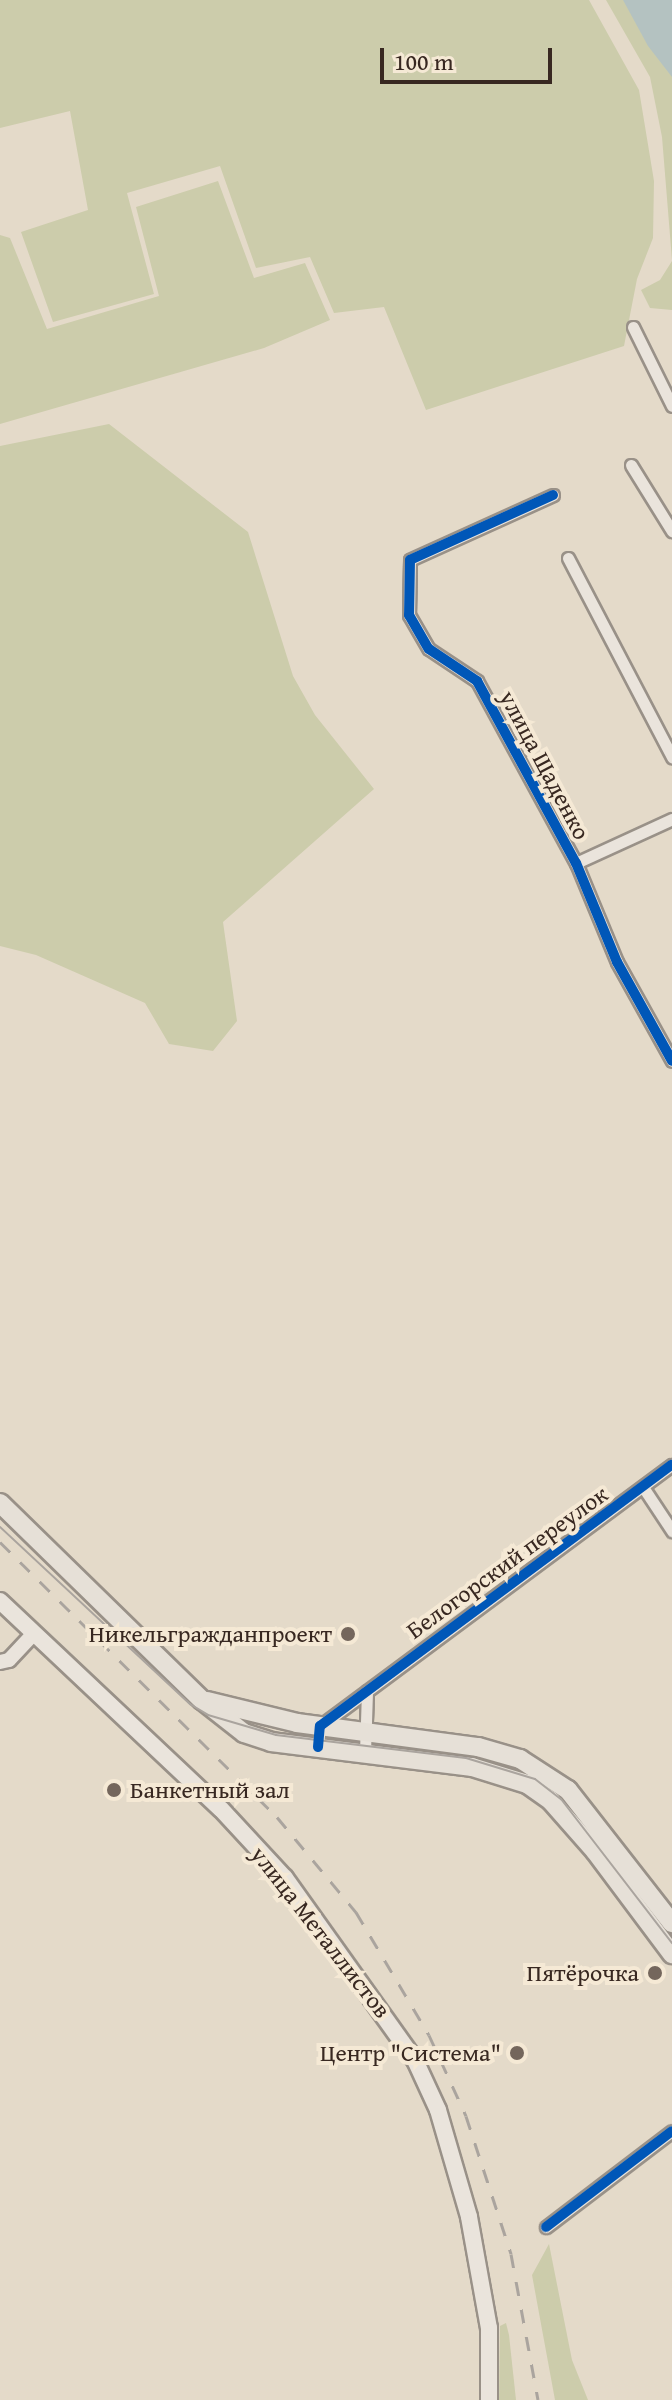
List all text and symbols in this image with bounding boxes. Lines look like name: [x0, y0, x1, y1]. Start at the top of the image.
scale bar: [384, 32, 556, 82]
text: 100 m: [394, 44, 454, 79]
street label: улица Щаденко: [494, 685, 596, 845]
street label: Белогорский переулок: [401, 1479, 613, 1645]
place label: Никельгражданпроект: [89, 1620, 332, 1648]
marker: Никельгражданпроект: [339, 1625, 357, 1643]
place label: Банкетный зал: [130, 1776, 290, 1804]
marker: Банкетный зал: [105, 1781, 123, 1799]
street label: улица Металлистов: [245, 1840, 397, 2024]
place label: Пятёрочка: [526, 1959, 639, 1987]
marker: Пятёрочка: [646, 1964, 664, 1982]
place label: Центр "Система": [320, 2039, 501, 2067]
marker: Центр "Система": [508, 2044, 526, 2062]

